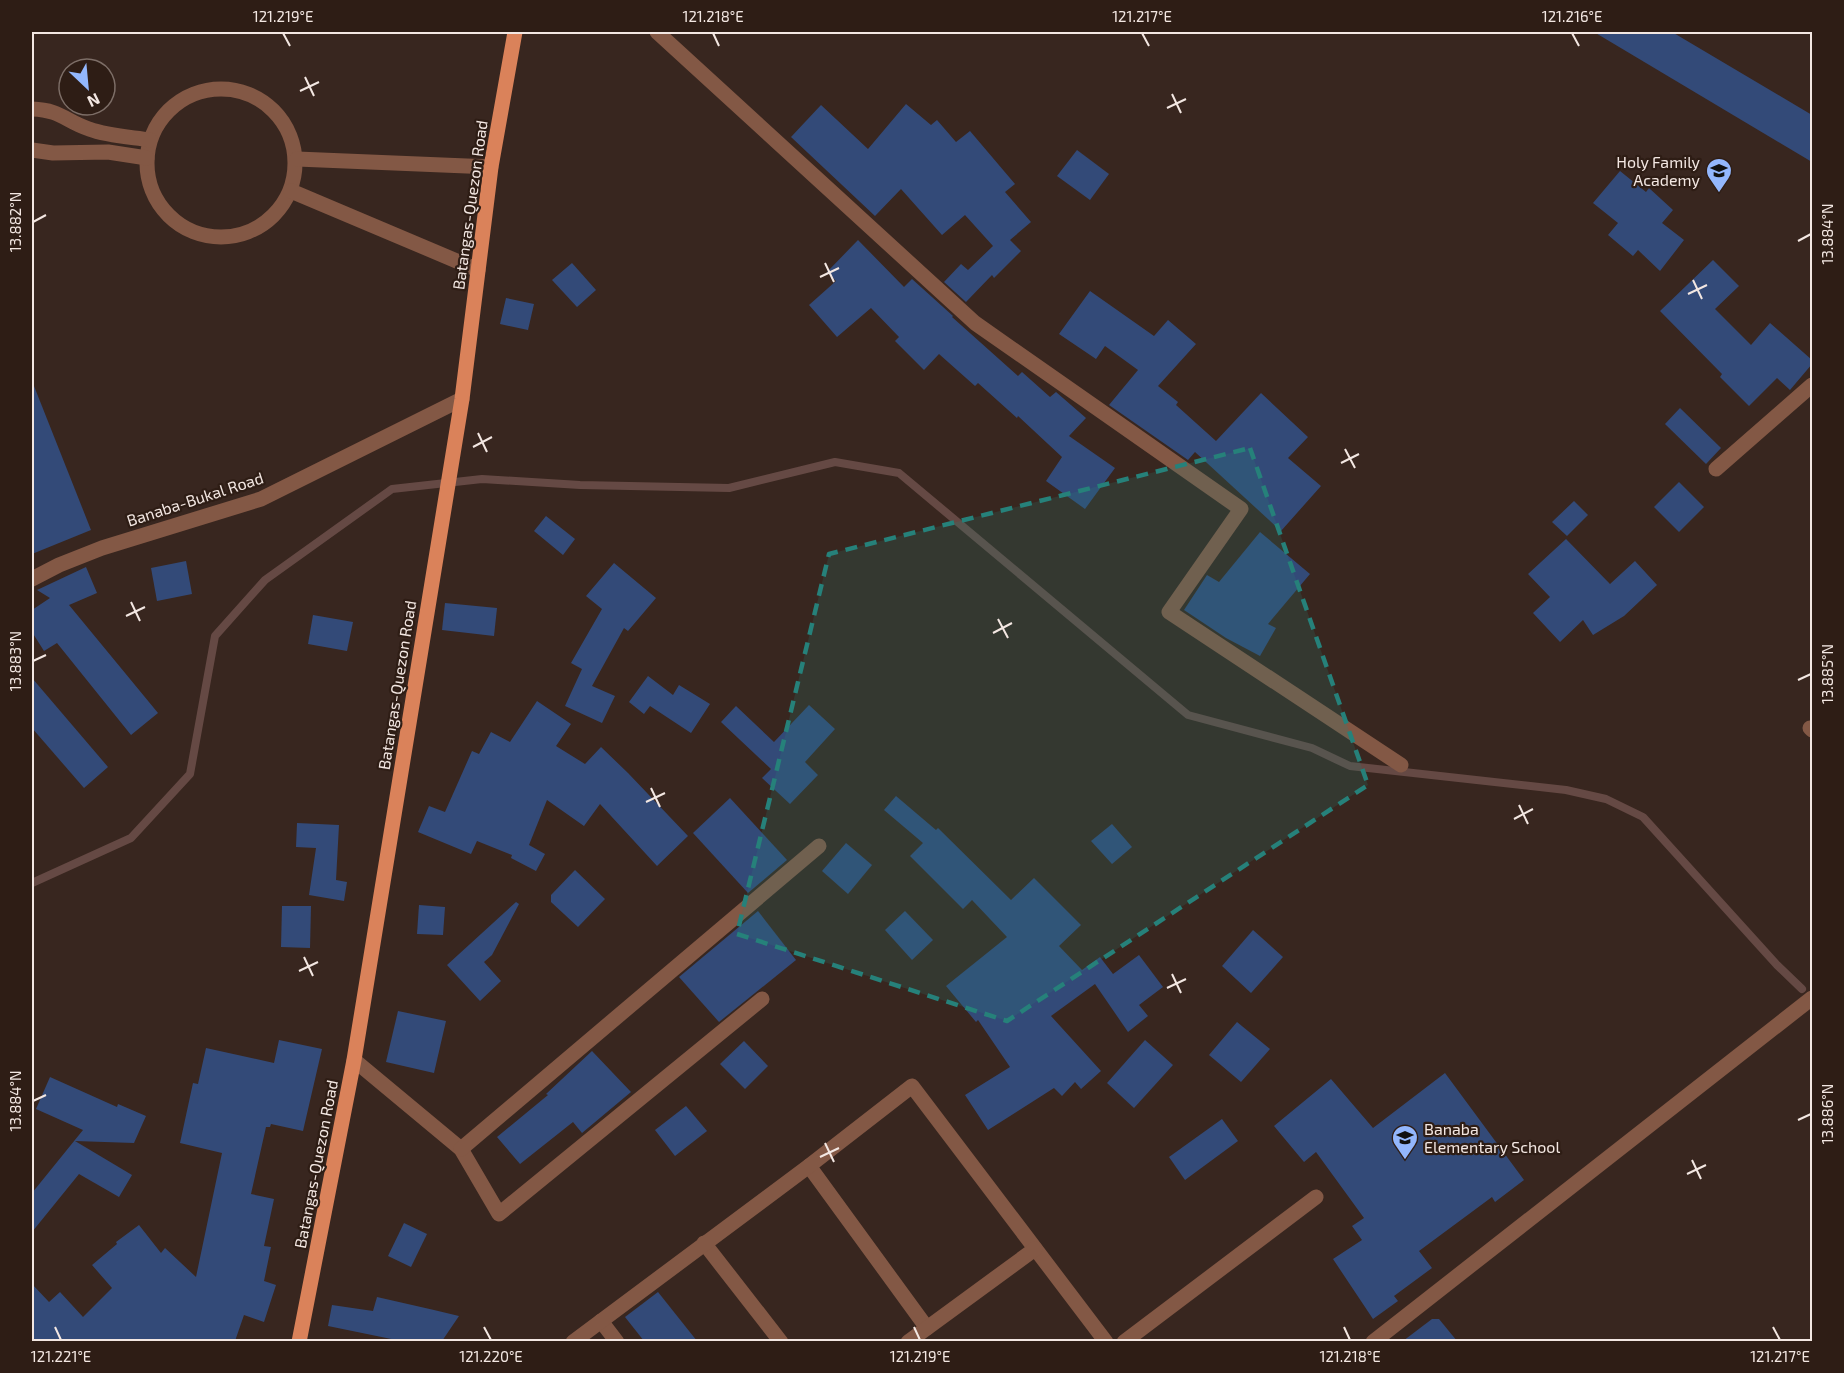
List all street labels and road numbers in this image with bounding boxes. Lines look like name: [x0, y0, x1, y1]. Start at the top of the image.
street label: Batangas-Quezon Road: [448, 119, 492, 291]
street label: Banaba-Bukal Road: [124, 467, 266, 530]
street label: Batangas-Quezon Road: [374, 599, 420, 771]
street label: Batangas-Quezon Road: [290, 1078, 342, 1250]

